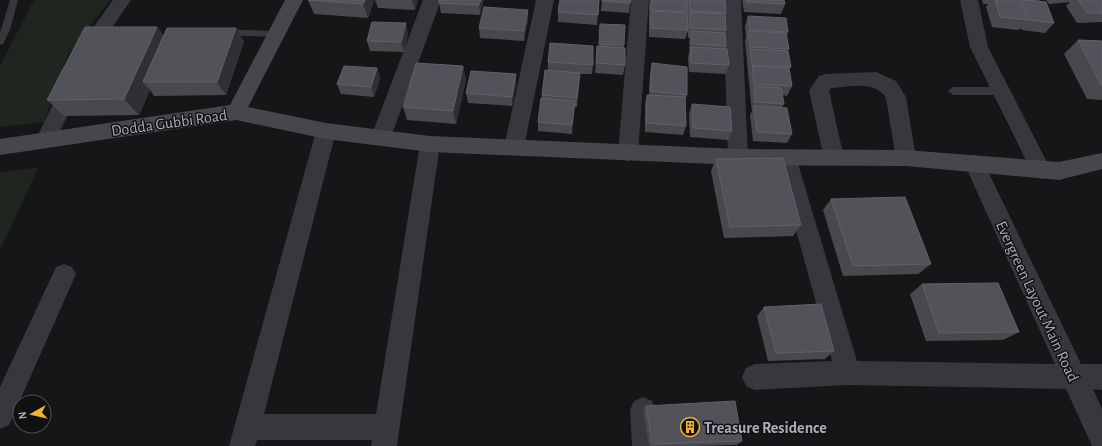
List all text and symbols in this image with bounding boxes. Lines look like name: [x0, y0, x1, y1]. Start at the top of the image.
street label: Dodda Gubbi Road: [110, 107, 228, 139]
street label: Evergreen Layout Main Road: [992, 218, 1081, 385]
north arrow: [12, 394, 52, 434]
text: N: [17, 411, 29, 420]
building icon: Treasure Residence: [679, 416, 701, 438]
place label: Treasure Residence: [704, 420, 827, 436]

